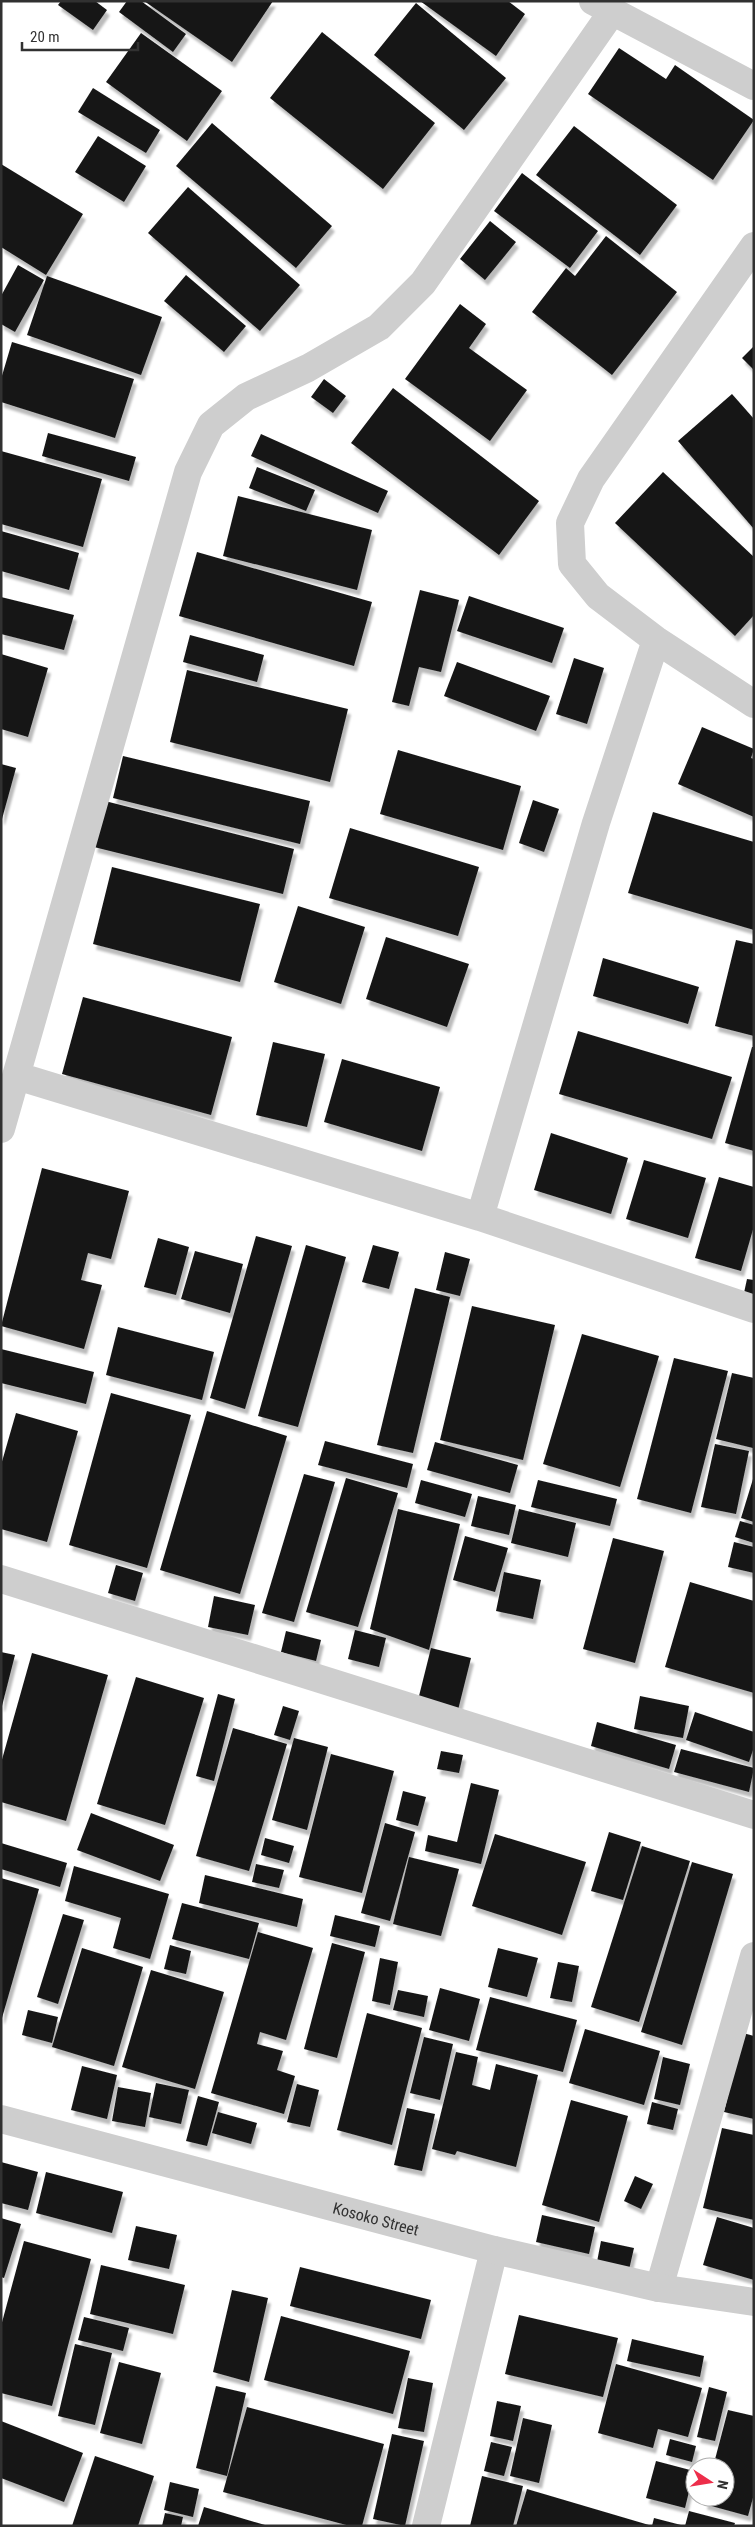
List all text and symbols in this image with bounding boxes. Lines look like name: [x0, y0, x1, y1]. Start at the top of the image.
scale bar: [22, 20, 139, 52]
text: 20 m: [30, 28, 60, 46]
street label: Kosoko Street: [331, 2199, 421, 2240]
north arrow: [685, 2457, 735, 2507]
text: N: [714, 2479, 731, 2491]

